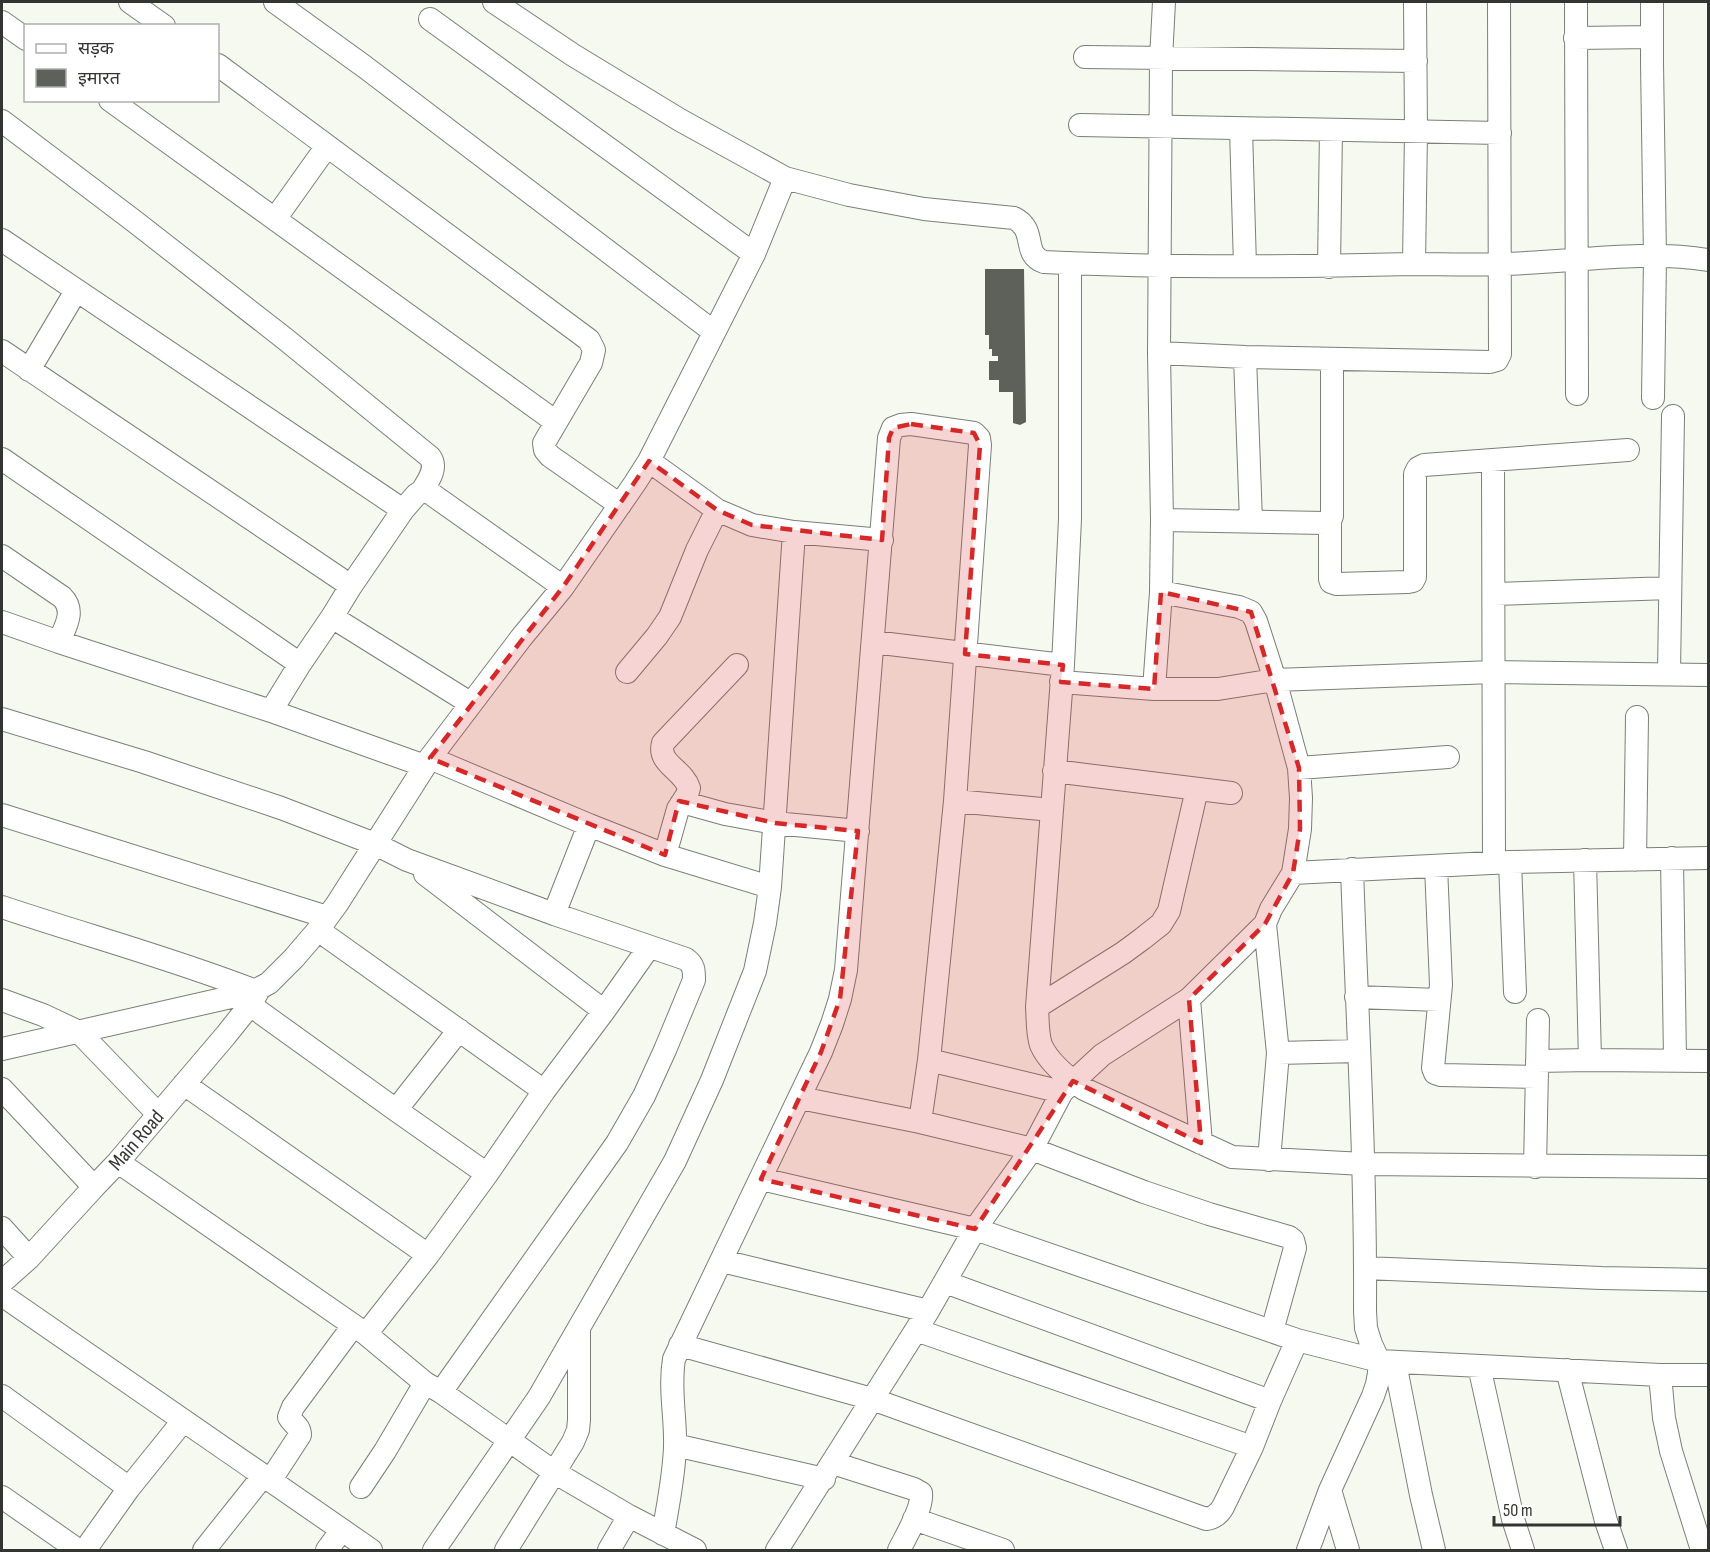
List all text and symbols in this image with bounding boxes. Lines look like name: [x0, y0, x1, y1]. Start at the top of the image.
legend: [24, 24, 219, 102]
text: सड़क: [78, 38, 115, 59]
text: इमारत: [78, 68, 121, 89]
street label: Main Road: [103, 1105, 169, 1176]
scale bar: [1494, 1489, 1620, 1527]
text: 50 m: [1503, 1500, 1533, 1521]

